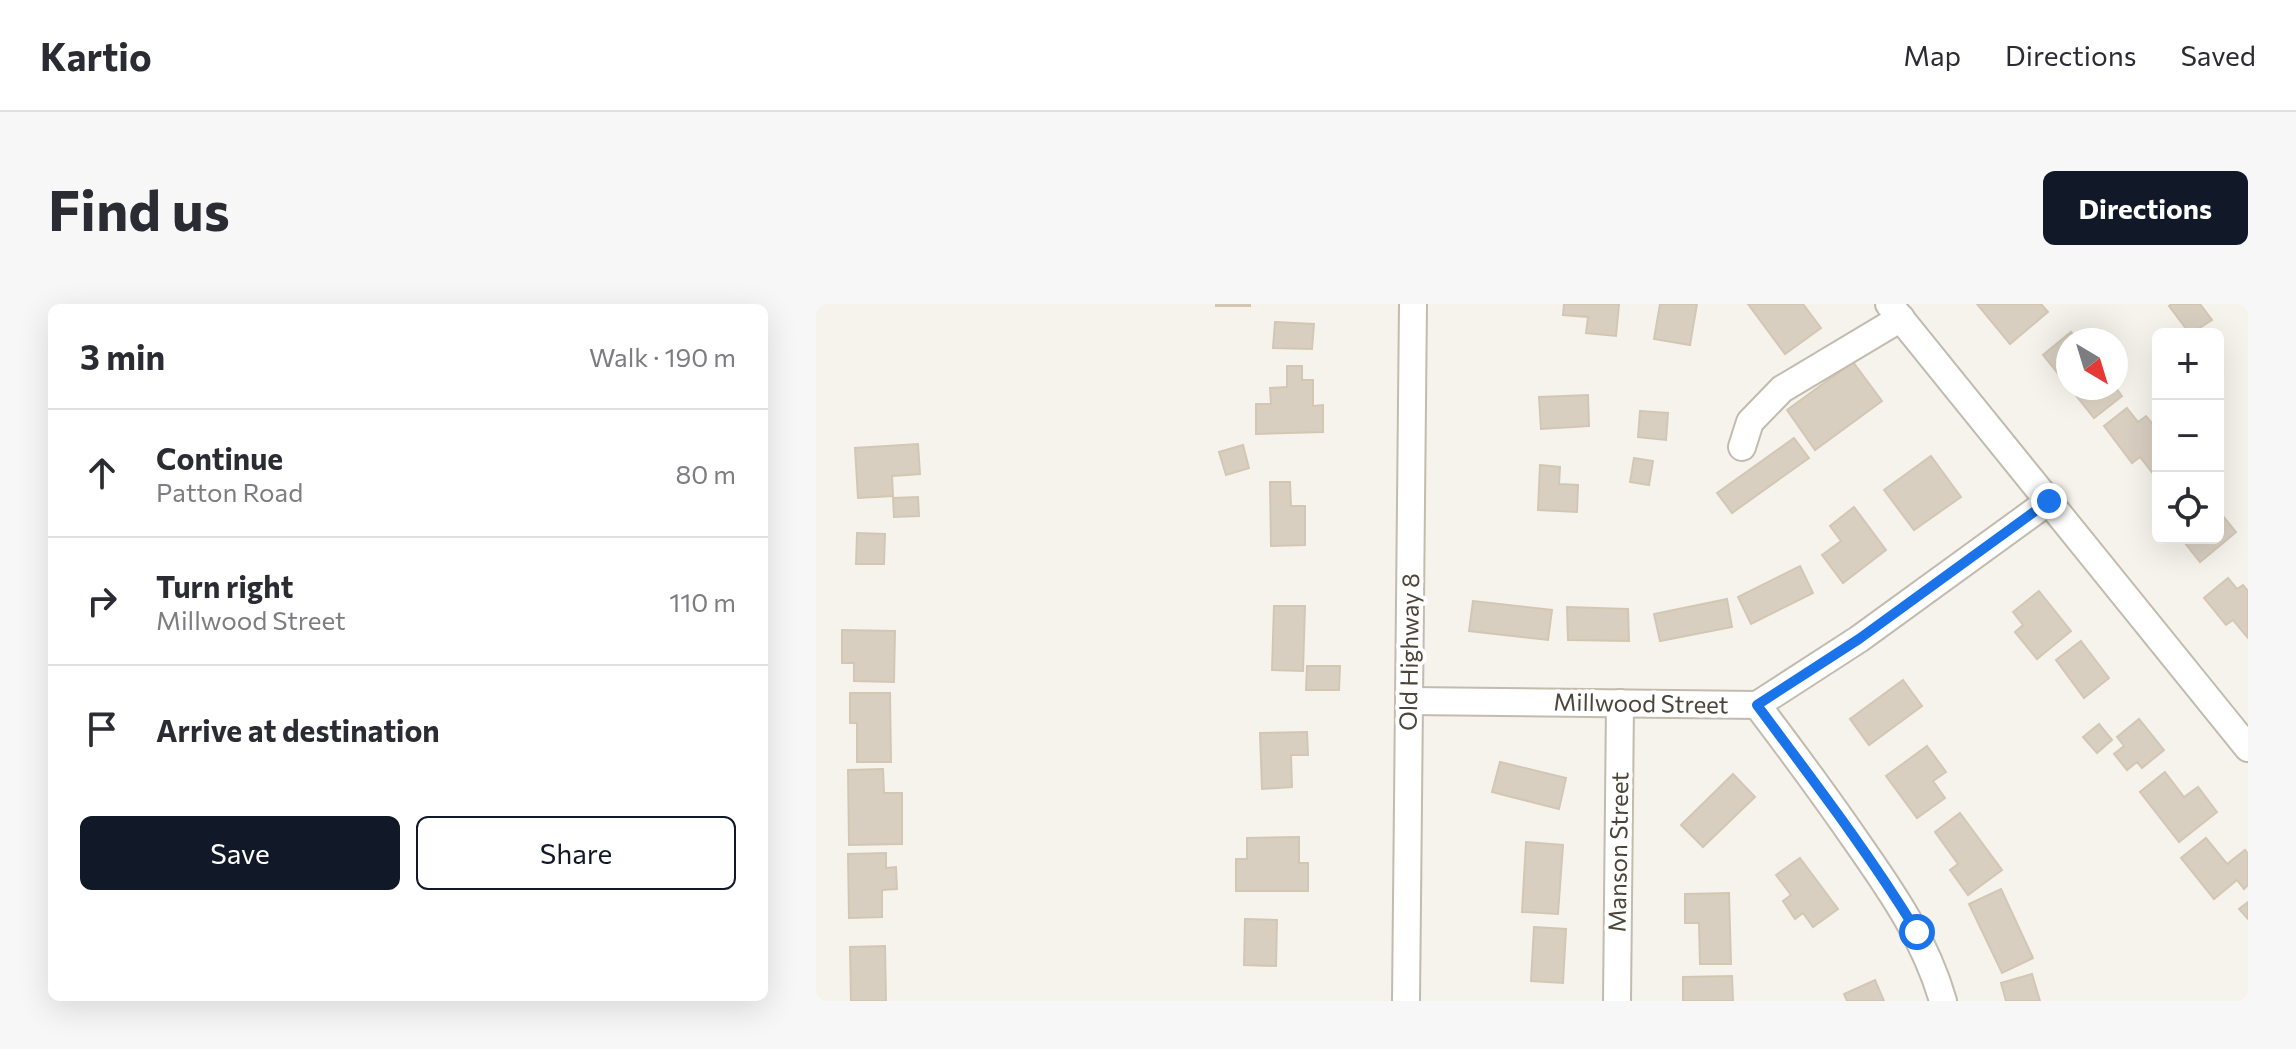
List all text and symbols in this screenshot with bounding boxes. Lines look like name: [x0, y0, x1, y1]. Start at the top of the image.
text: Kartio: [40, 32, 152, 79]
text: Map: [1903, 38, 1961, 72]
text: Directions: [2005, 38, 2136, 72]
text: Saved: [2180, 38, 2256, 72]
button: Directions: [2043, 171, 2248, 245]
text: Find us: [48, 174, 230, 243]
north arrow: [2056, 328, 2128, 400]
map controls: [2152, 328, 2224, 544]
button: +: [2152, 328, 2224, 400]
text: 3 min: [80, 335, 165, 377]
text: Walk · 190 m: [589, 341, 736, 372]
button: −: [2152, 400, 2224, 472]
text: Continue: [156, 439, 283, 476]
icon: ahead: [80, 451, 124, 495]
text: 80 m: [676, 458, 736, 489]
button: locate: [2152, 472, 2224, 544]
text: Patton Road: [156, 476, 303, 507]
route end: [2031, 483, 2067, 519]
text: Turn right: [156, 567, 293, 604]
street label: Old Highway 8: [1393, 573, 1424, 731]
icon: right: [80, 579, 124, 623]
text: 110 m: [669, 586, 736, 617]
text: Millwood Street: [156, 604, 346, 635]
street label: Millwood Street: [1553, 686, 1729, 719]
icon: arrive: [80, 707, 124, 751]
text: Arrive at destination: [156, 711, 440, 748]
street label: Manson Street: [1602, 771, 1633, 932]
button: Save: [80, 816, 400, 890]
button: Share: [416, 816, 736, 890]
route start: [1899, 914, 1935, 950]

